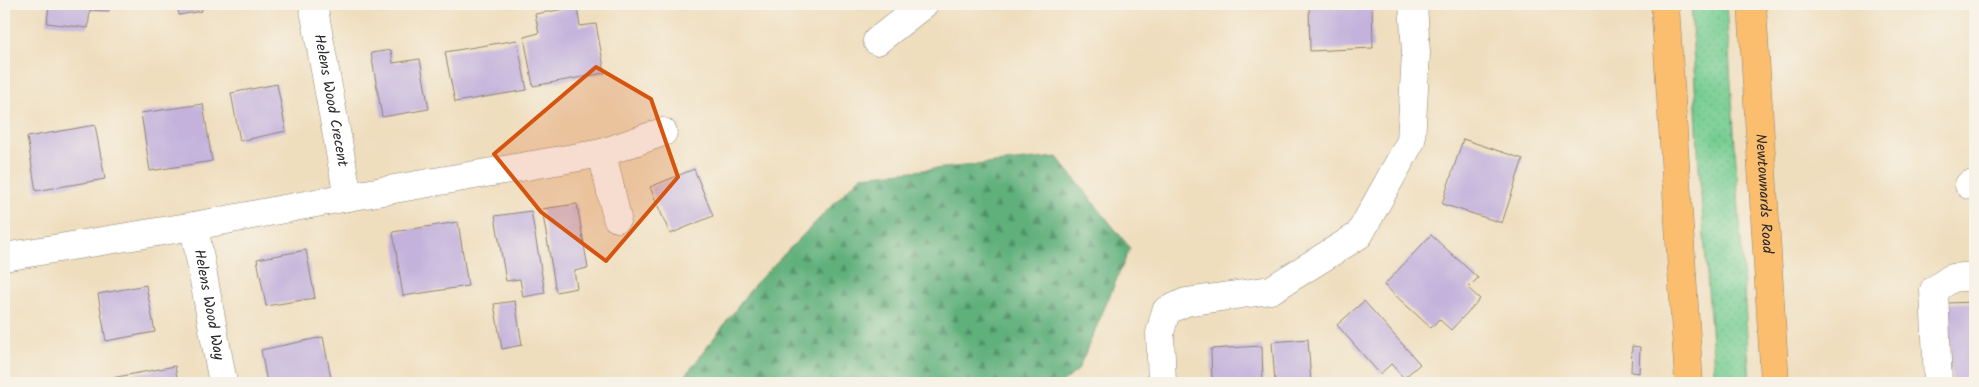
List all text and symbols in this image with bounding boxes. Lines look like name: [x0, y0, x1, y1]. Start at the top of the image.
street label: Helens Wood Crecent: [307, 32, 354, 169]
street label: Newtownards Road: [1748, 133, 1779, 255]
street label: Helens Wood Way: [187, 247, 231, 363]

